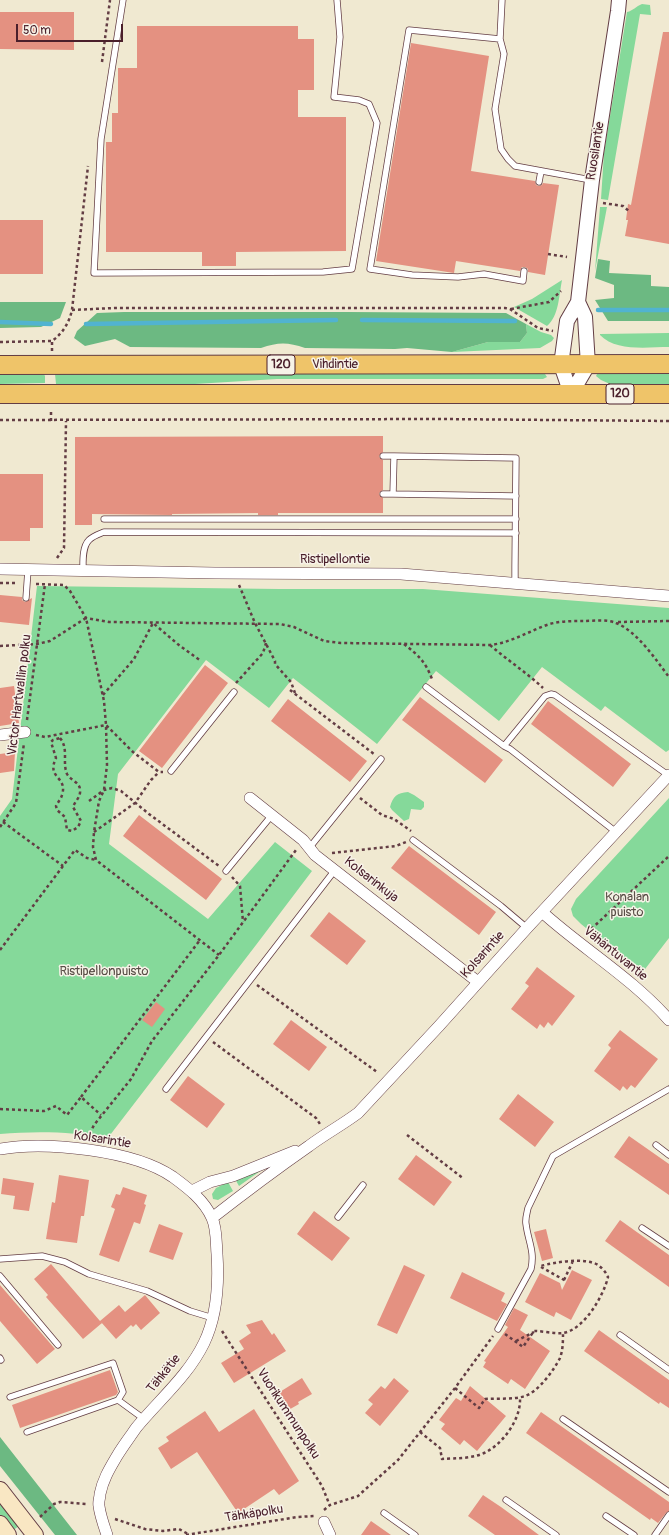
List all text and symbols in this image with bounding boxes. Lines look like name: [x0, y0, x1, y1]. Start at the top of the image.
scale bar: [18, 16, 125, 42]
text: 50 m: [23, 23, 51, 38]
street label: Ruosilantie: [584, 121, 608, 181]
road number: 120: [267, 355, 295, 375]
street label: Vihdintie: [312, 357, 358, 373]
road number: 120: [606, 384, 634, 404]
street label: Ristipellontie: [300, 552, 370, 568]
street label: Victor Hartwallin polku: [5, 633, 35, 757]
street label: Kolsarinkuja: [341, 854, 401, 906]
park label: Konalan puisto: [605, 890, 649, 921]
street label: Vähäntuvantie: [580, 923, 650, 985]
street label: Kolsarintie: [458, 928, 508, 982]
park label: Ristipellonpuisto: [59, 964, 149, 980]
street label: Kolsarintie: [72, 1128, 132, 1152]
street label: Tähkätie: [144, 1352, 184, 1396]
street label: Vuorikummunpolku: [253, 1366, 323, 1462]
street label: Tähkäpolku: [224, 1502, 284, 1526]

